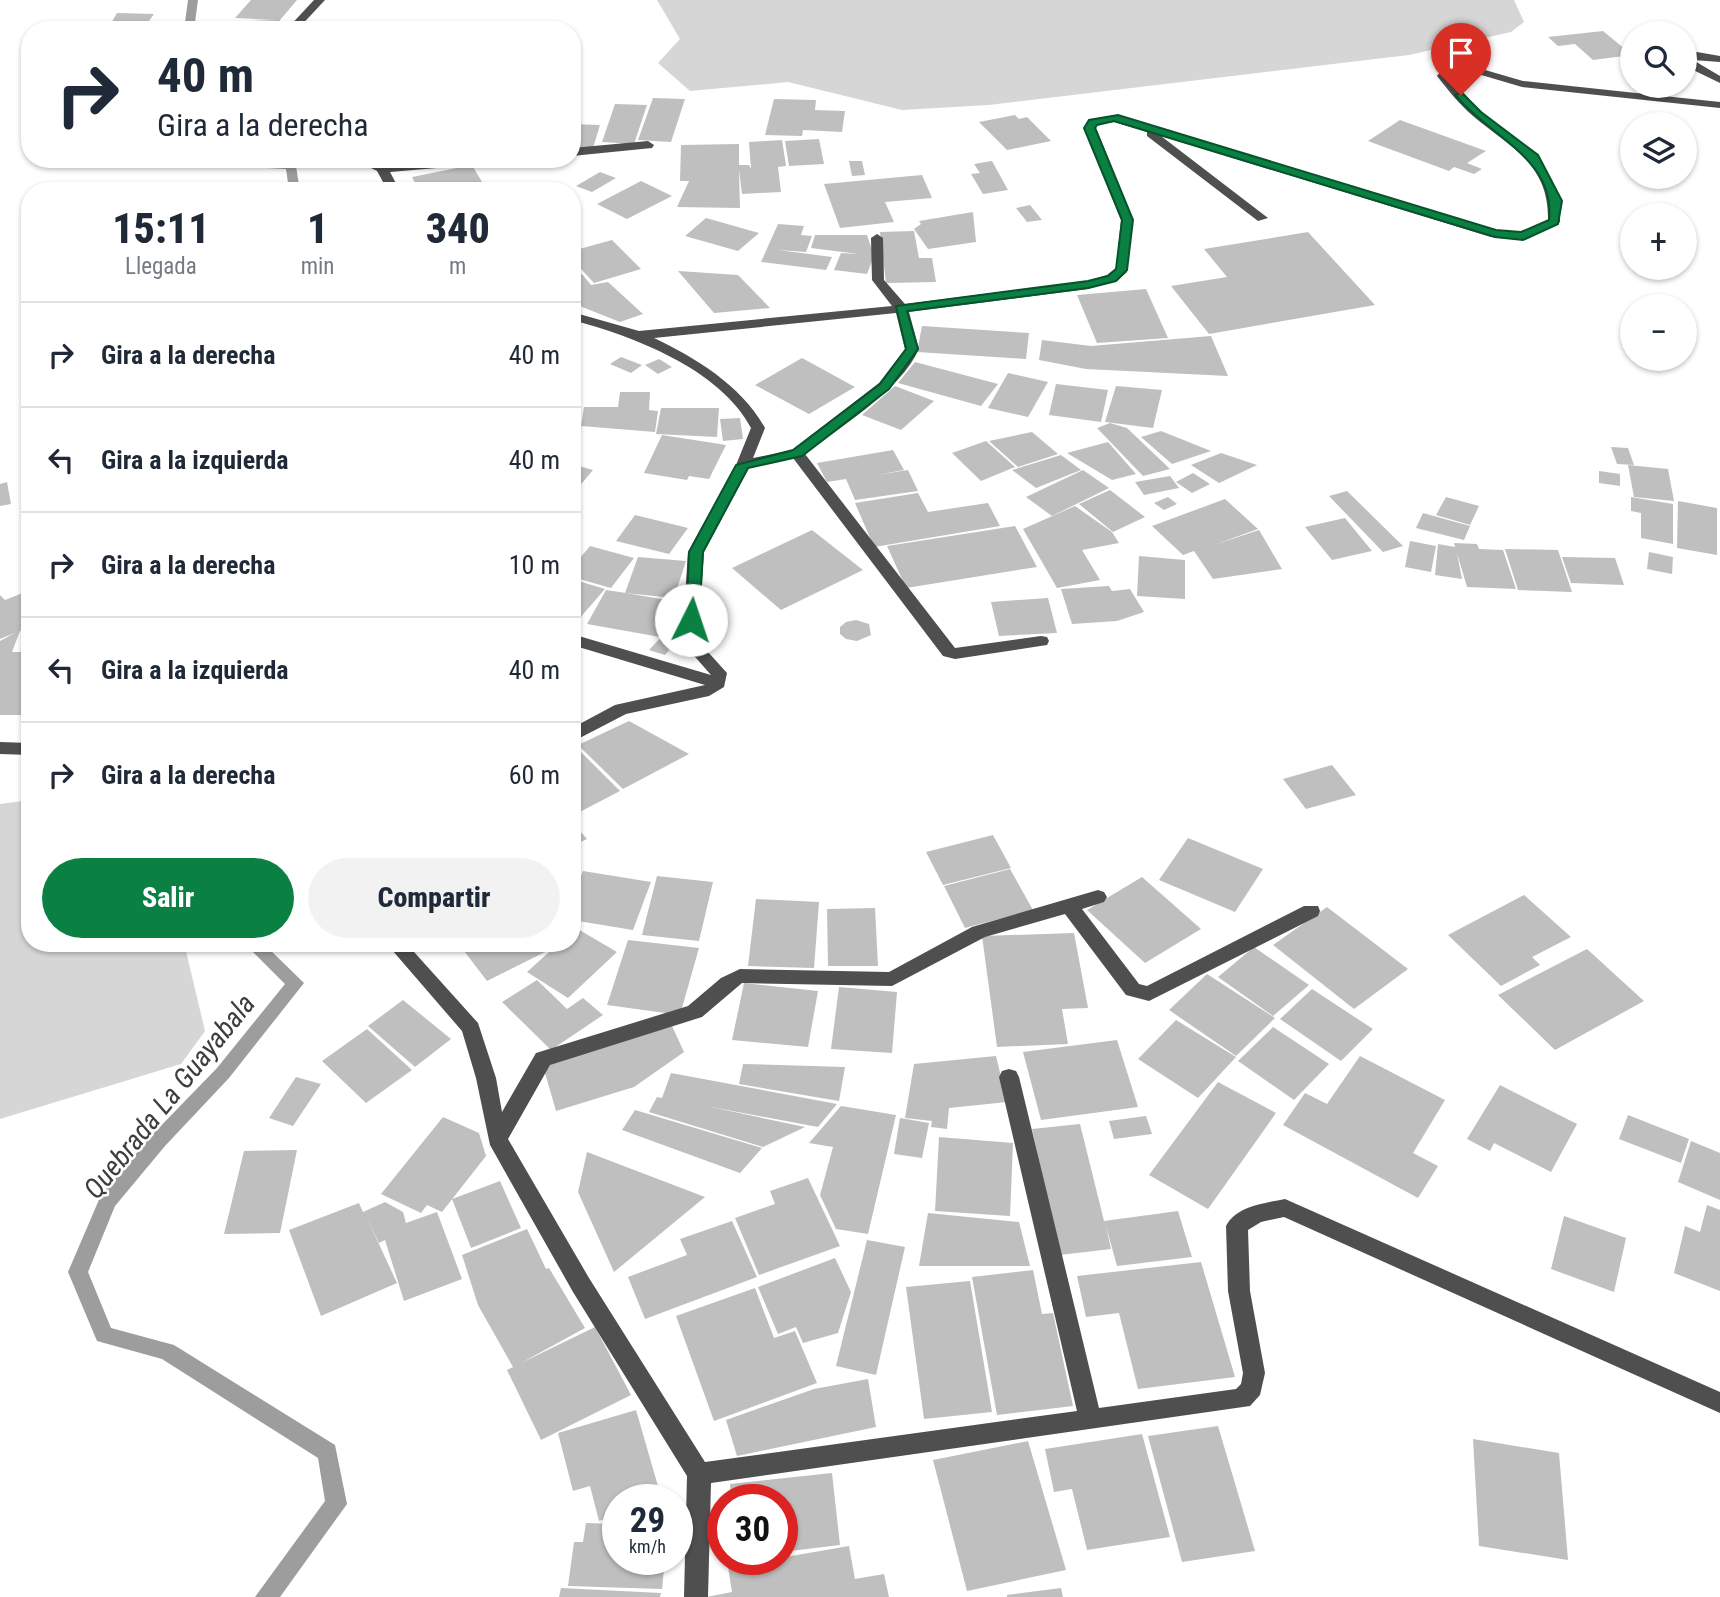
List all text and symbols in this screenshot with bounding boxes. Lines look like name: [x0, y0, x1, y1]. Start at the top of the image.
map controls: [1620, 21, 1697, 371]
button: search: [1620, 21, 1697, 98]
pin: [1431, 23, 1491, 95]
icon: arrive: [1442, 34, 1480, 72]
text: 40 m: [157, 47, 254, 104]
icon: right: [42, 49, 133, 140]
text: Gira a la derecha: [157, 106, 369, 144]
button: layers: [1620, 112, 1697, 189]
button: +: [1620, 203, 1697, 280]
text: 15:11: [112, 204, 209, 253]
text: 1: [307, 204, 328, 253]
text: 340: [426, 204, 490, 253]
text: Llegada: [125, 253, 197, 280]
text: min: [301, 253, 334, 280]
text: m: [449, 253, 466, 280]
button: −: [1620, 294, 1697, 371]
icon: right: [42, 336, 80, 374]
text: Gira a la derecha: [101, 340, 275, 370]
text: 40 m: [509, 340, 560, 370]
icon: left: [42, 441, 80, 479]
text: Gira a la izquierda: [101, 445, 289, 475]
text: 40 m: [509, 445, 560, 475]
icon: right: [42, 546, 80, 584]
text: Gira a la derecha: [101, 550, 275, 580]
text: 10 m: [509, 550, 560, 580]
position arrow: [654, 583, 728, 657]
icon: left: [42, 651, 80, 689]
text: Gira a la izquierda: [101, 655, 289, 685]
text: 40 m: [509, 655, 560, 685]
icon: right: [42, 756, 80, 794]
text: Gira a la derecha: [101, 760, 275, 790]
text: 60 m: [509, 760, 560, 790]
button: Salir: [42, 858, 294, 938]
button: Compartir: [308, 858, 560, 938]
water label: Quebrada La Guayabala: [77, 988, 262, 1205]
speed limit sign: 30: [707, 1484, 798, 1575]
text: 29: [630, 1500, 665, 1541]
text: km/h: [629, 1536, 666, 1557]

